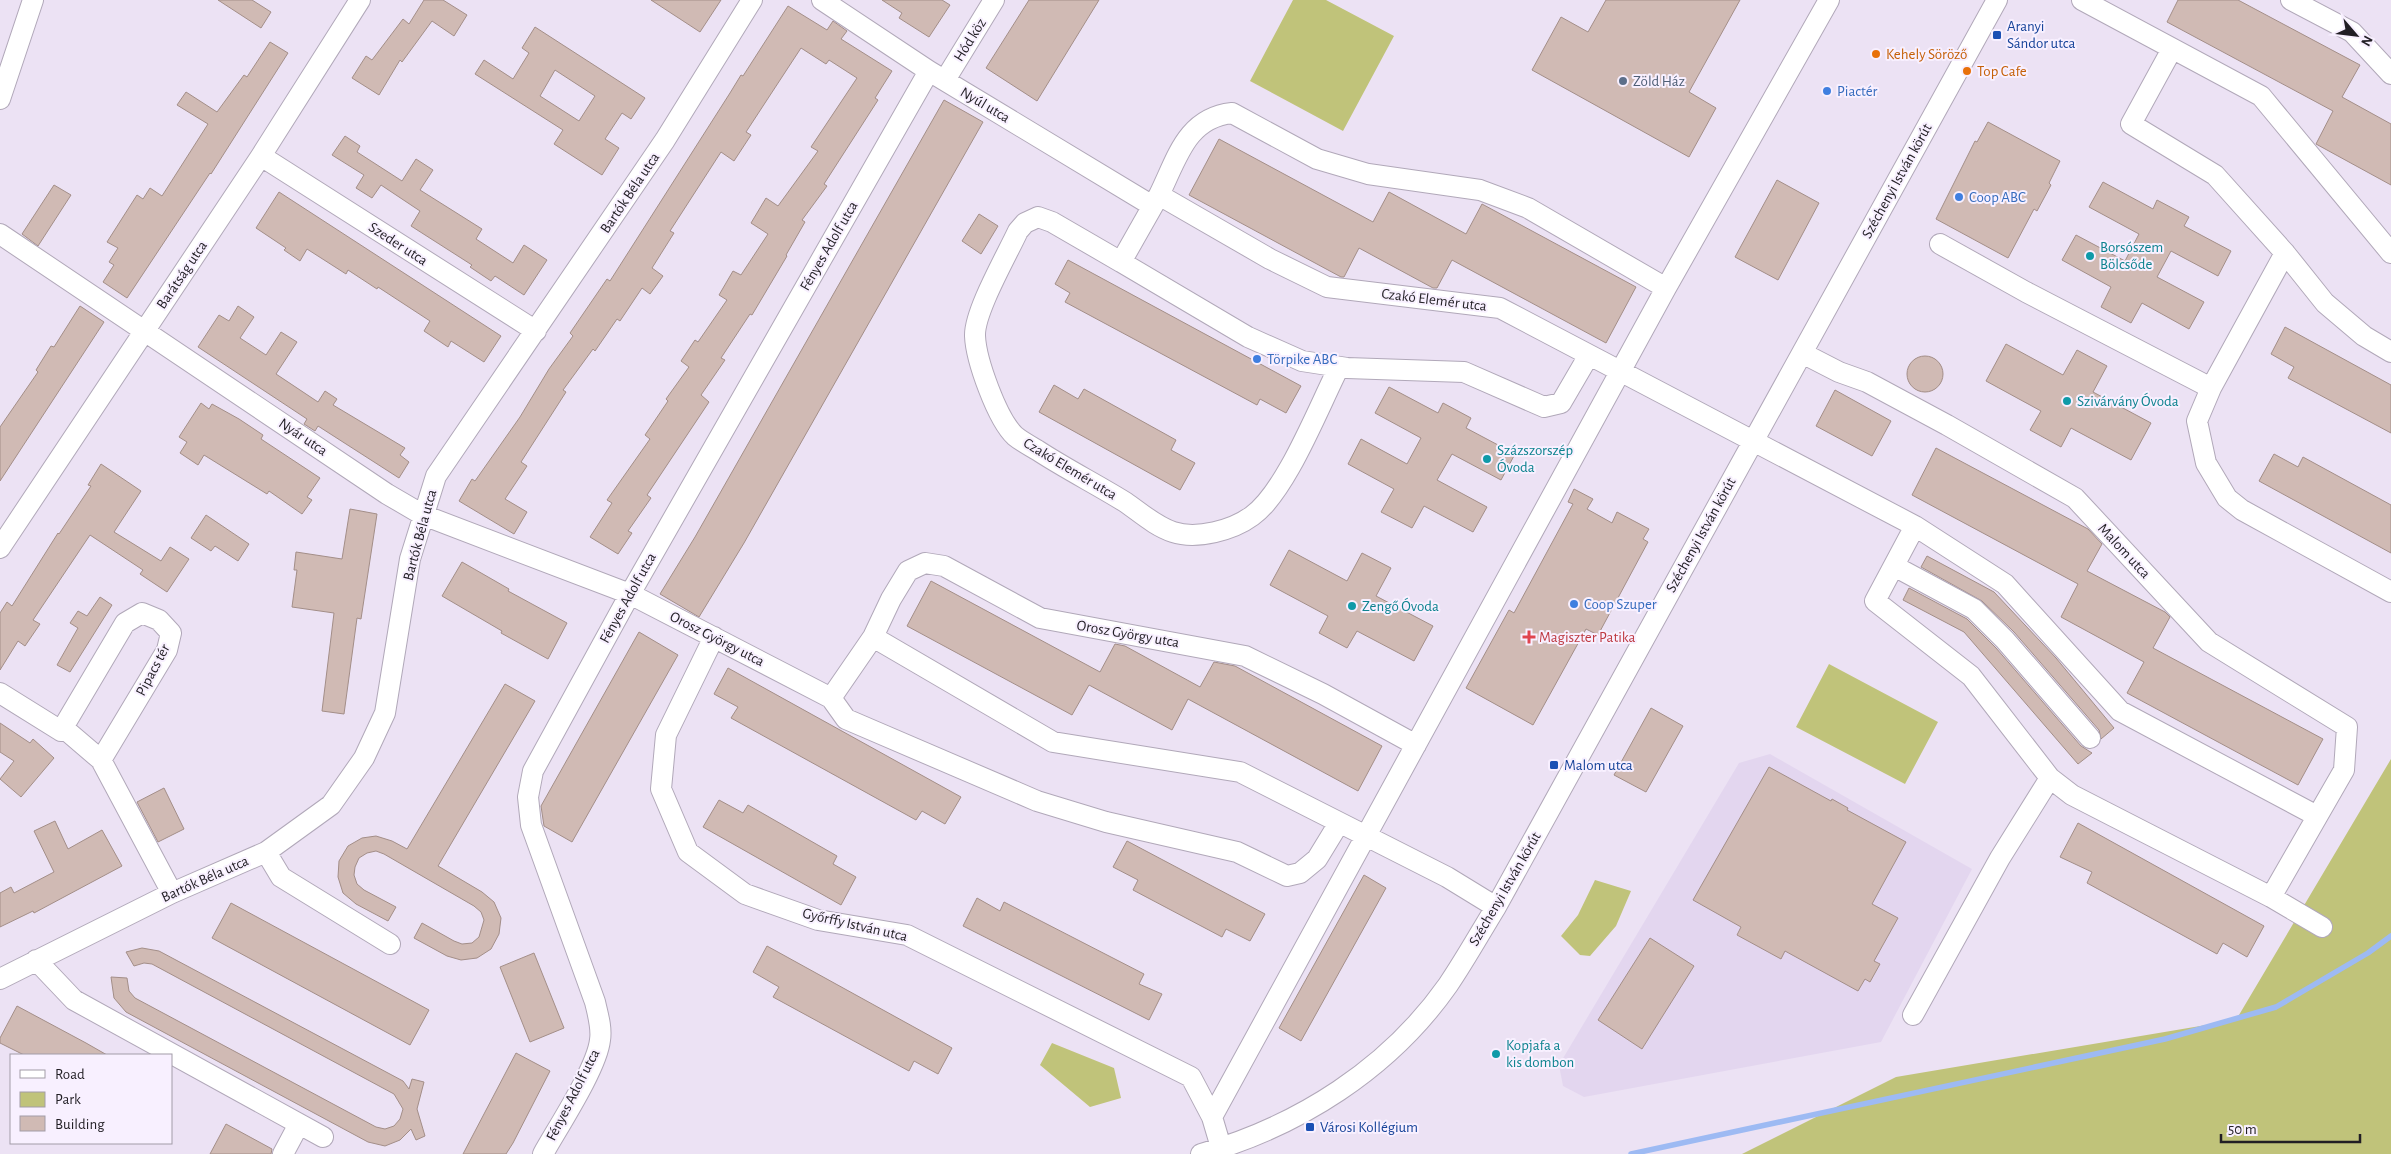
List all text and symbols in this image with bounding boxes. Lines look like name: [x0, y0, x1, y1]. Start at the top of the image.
north arrow: [2331, 10, 2381, 60]
street label: Hód köz: [951, 16, 989, 64]
place label: Aranyi Sándor utca: [2007, 19, 2075, 51]
marker: Aranyi Sándor utca: [1991, 29, 2003, 41]
text: N: [2358, 33, 2375, 48]
place label: Kehely Söröző: [1886, 47, 1967, 62]
marker: Kehely Söröző: [1870, 48, 1882, 60]
place label: Top Cafe: [1977, 64, 2027, 79]
marker: Top Cafe: [1961, 65, 1973, 77]
place label: Zöld Ház: [1633, 74, 1685, 89]
marker: Zöld Ház: [1617, 75, 1629, 87]
street label: Nyúl utca: [958, 84, 1012, 126]
place label: Piactér: [1837, 84, 1878, 99]
marker: Piactér: [1821, 85, 1833, 97]
street label: Széchenyi István körút: [1859, 121, 1935, 241]
street label: Bartók Béla utca: [598, 150, 662, 236]
place label: Coop ABC: [1969, 190, 2026, 205]
marker: Coop ABC: [1953, 191, 1965, 203]
street label: Fényes Adolf utca: [797, 199, 861, 293]
street label: Szeder utca: [366, 220, 430, 269]
street label: Barátság utca: [154, 238, 210, 312]
place label: Borsószem Bölcsőde: [2100, 240, 2163, 272]
marker: Borsószem Bölcsőde: [2084, 250, 2096, 262]
street label: Czakó Elemér utca: [1381, 286, 1488, 314]
place label: Törpike ABC: [1267, 352, 1337, 367]
marker: Törpike ABC: [1251, 353, 1263, 365]
place label: Szivárvány Óvoda: [2077, 392, 2179, 409]
marker: Szivárvány Óvoda: [2061, 395, 2073, 407]
street label: Nyár utca: [276, 415, 330, 459]
street label: Czakó Elemér utca: [1021, 435, 1119, 503]
place label: Százszorszép Óvoda: [1497, 443, 1573, 475]
marker: Százszorszép Óvoda: [1481, 453, 1493, 465]
street label: Széchenyi István körút: [1663, 475, 1739, 595]
street label: Bartók Béla utca: [401, 488, 439, 582]
street label: Malom utca: [2095, 521, 2153, 581]
street label: Fényes Adolf utca: [597, 550, 659, 646]
place label: Zengő Óvoda: [1362, 597, 1439, 614]
place label: Coop Szuper: [1584, 597, 1657, 612]
marker: Coop Szuper: [1568, 598, 1580, 610]
marker: Zengő Óvoda: [1346, 600, 1358, 612]
street label: Orosz György utca: [667, 609, 767, 669]
street label: Orosz György utca: [1076, 618, 1180, 650]
place label: Magiszter Patika: [1539, 630, 1635, 645]
marker: Magiszter Patika: [1523, 631, 1535, 643]
street label: Pipacs tér: [133, 642, 173, 698]
place label: Malom utca: [1564, 758, 1633, 773]
marker: Malom utca: [1548, 759, 1560, 771]
street label: Széchenyi István körút: [1466, 829, 1544, 948]
street label: Bartók Béla utca: [159, 853, 251, 905]
street label: Győrffy István utca: [801, 906, 909, 944]
place label: Kopjafa a kis dombon: [1506, 1038, 1574, 1070]
street label: Fényes Adolf utca: [543, 1047, 603, 1143]
marker: Kopjafa a kis dombon: [1490, 1048, 1502, 1060]
legend: [10, 1054, 172, 1144]
text: Road: [55, 1067, 85, 1082]
text: Park: [55, 1092, 81, 1107]
scale bar: [2221, 1112, 2360, 1144]
text: Building: [55, 1117, 105, 1132]
place label: Városi Kollégium: [1320, 1120, 1418, 1135]
marker: Városi Kollégium: [1304, 1121, 1316, 1133]
text: 50 m: [2228, 1122, 2257, 1137]

